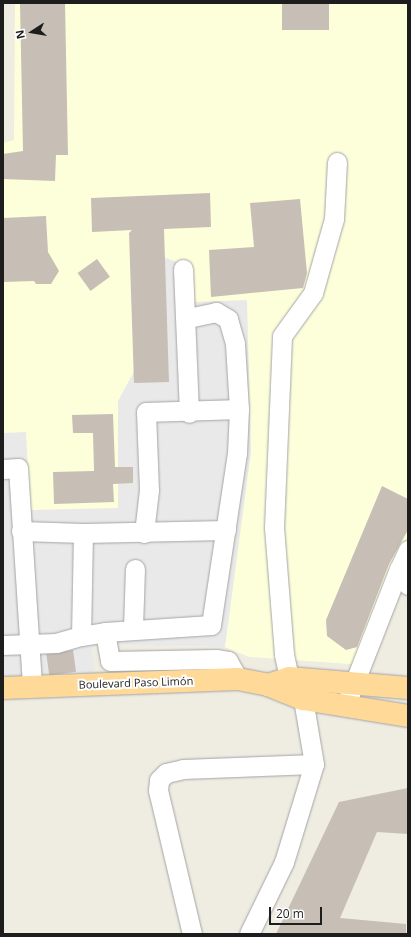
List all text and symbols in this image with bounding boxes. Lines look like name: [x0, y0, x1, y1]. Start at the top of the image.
north arrow: [12, 12, 52, 52]
text: N: [12, 29, 28, 41]
street label: Boulevard Paso Limón: [78, 674, 194, 692]
scale bar: [271, 899, 324, 925]
text: 20 m: [276, 905, 304, 922]

